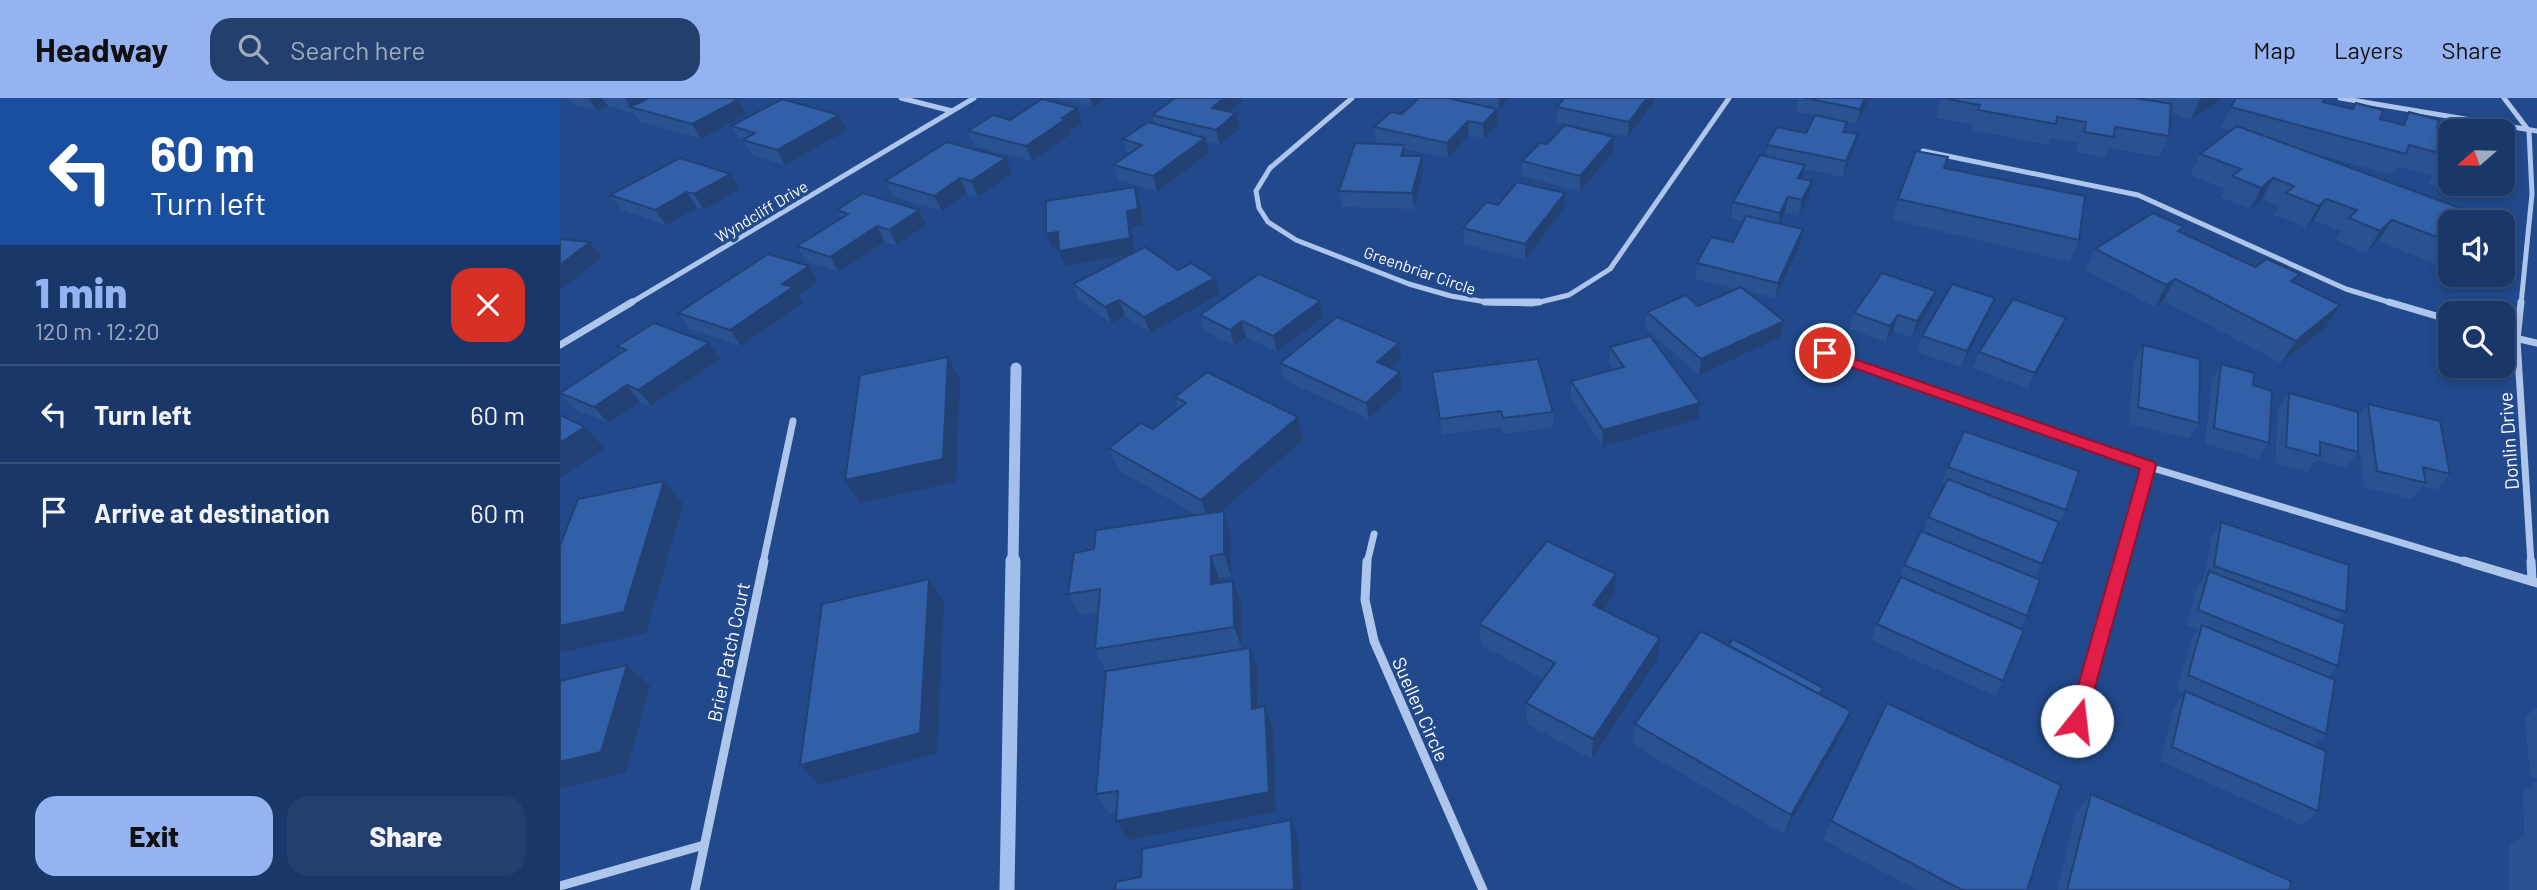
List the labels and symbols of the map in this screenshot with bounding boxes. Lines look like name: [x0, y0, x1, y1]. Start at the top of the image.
north arrow: [2438, 119, 2515, 196]
street label: Wyndcliff Drive: [711, 176, 811, 246]
street label: Greenbriar Circle: [1362, 242, 1478, 298]
pin: [1795, 323, 1855, 383]
street label: Donlin Drive: [2493, 391, 2523, 491]
street label: Brier Patch Court: [702, 580, 754, 724]
street label: Suellen Circle: [1388, 653, 1454, 765]
position arrow: [2040, 684, 2114, 758]

